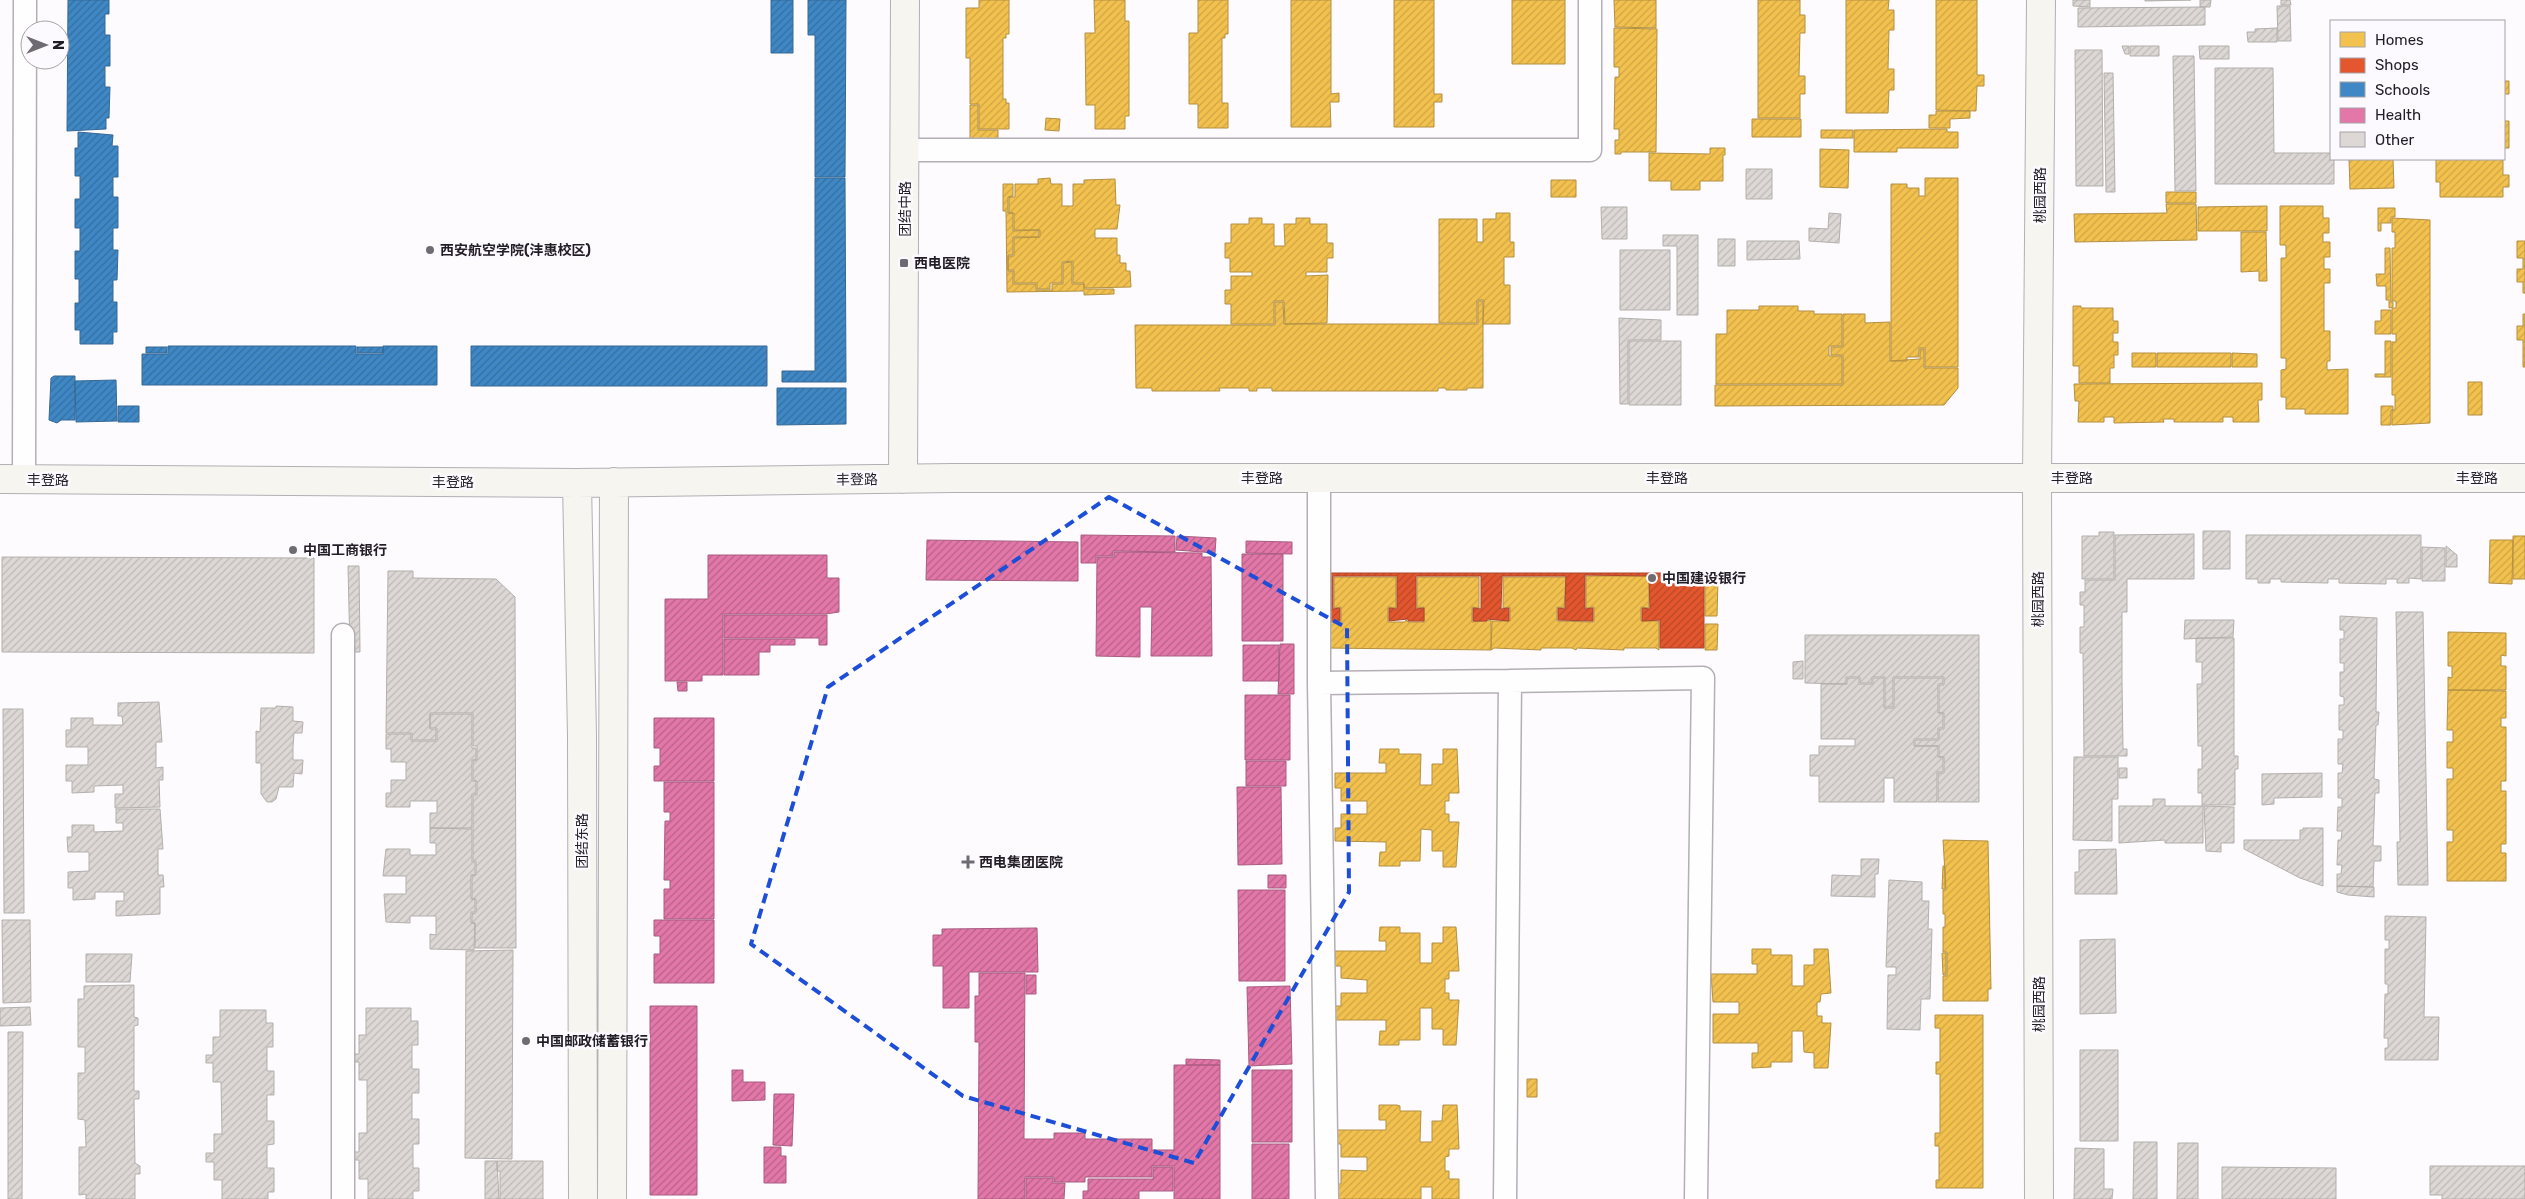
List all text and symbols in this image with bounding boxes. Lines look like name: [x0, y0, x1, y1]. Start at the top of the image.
north arrow: [20, 20, 70, 70]
legend: [2330, 20, 2505, 160]
text: Homes: [2375, 31, 2424, 49]
text: N: [49, 40, 66, 50]
text: Shops: [2375, 56, 2419, 74]
text: Schools: [2375, 81, 2431, 99]
text: Health: [2375, 106, 2421, 124]
text: Other: [2375, 131, 2415, 149]
street label: 桃园西路: [2032, 167, 2049, 223]
street label: 团结中路: [897, 181, 914, 237]
place label: 西安航空学院(沣惠校区): [440, 242, 591, 259]
marker: 西安航空学院(沣惠校区): [424, 244, 436, 256]
place label: 西电医院: [914, 255, 970, 272]
marker: 西电医院: [898, 257, 910, 269]
street label: 丰登路: [1241, 470, 1283, 487]
street label: 丰登路: [1646, 470, 1688, 487]
street label: 丰登路: [2051, 470, 2093, 487]
street label: 丰登路: [2456, 470, 2498, 487]
street label: 丰登路: [836, 471, 878, 489]
street label: 丰登路: [27, 472, 69, 489]
street label: 丰登路: [432, 474, 474, 491]
place label: 中国工商银行: [303, 542, 387, 559]
marker: 中国工商银行: [287, 544, 299, 556]
place label: 中国建设银行: [1662, 570, 1746, 587]
street label: 桃园西路: [2030, 571, 2047, 627]
marker: 中国建设银行: [1646, 572, 1658, 584]
street label: 团结东路: [574, 813, 591, 869]
place label: 西电集团医院: [979, 854, 1063, 871]
marker: 西电集团医院: [961, 855, 975, 869]
street label: 桃园西路: [2031, 976, 2048, 1032]
place label: 中国邮政储蓄银行: [536, 1033, 648, 1050]
marker: 中国邮政储蓄银行: [520, 1035, 532, 1047]

